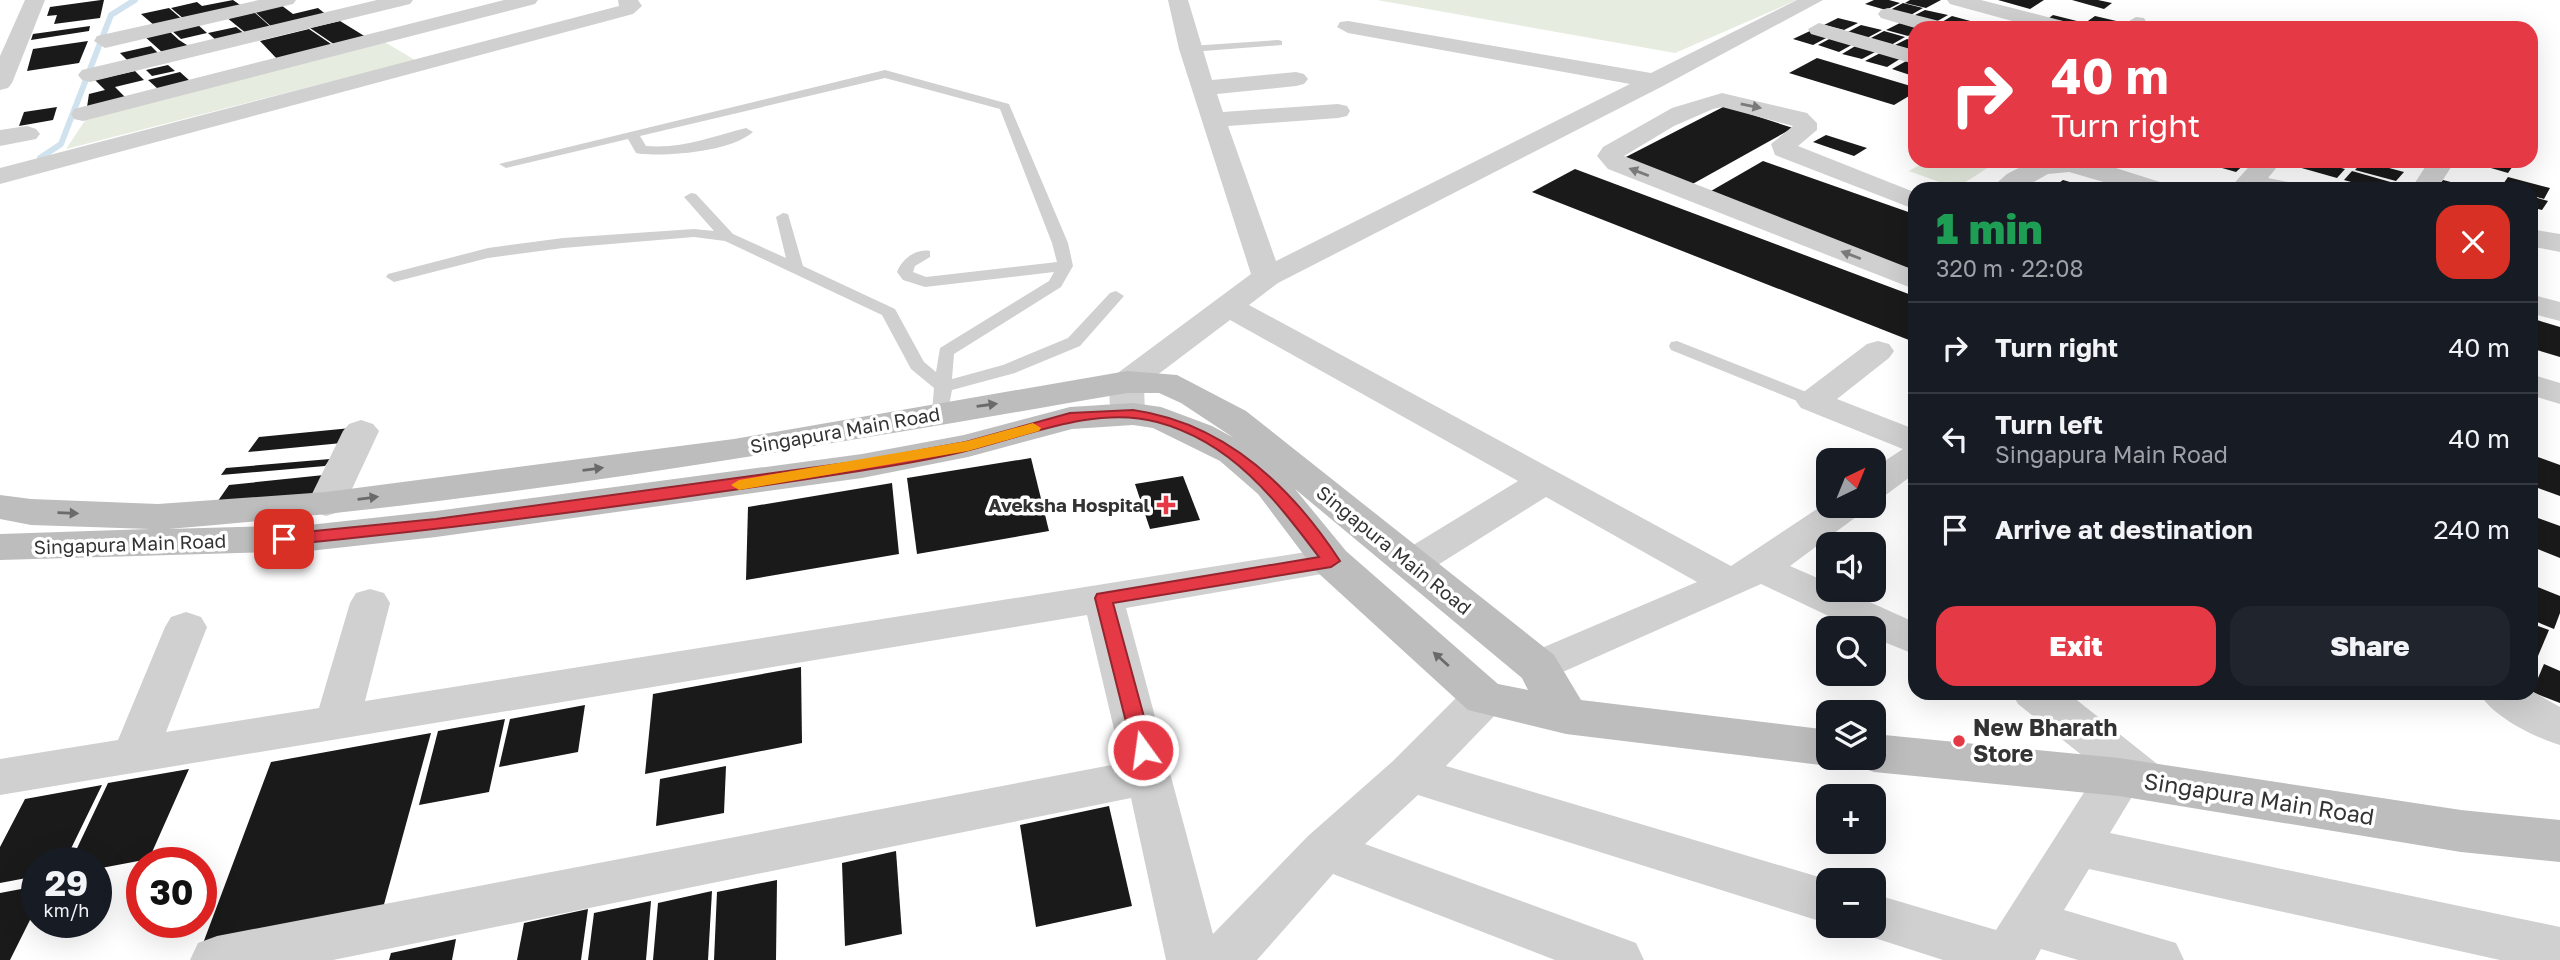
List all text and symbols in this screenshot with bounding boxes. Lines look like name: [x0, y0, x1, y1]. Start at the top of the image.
text: 40 m: [2051, 46, 2169, 105]
icon: right: [1936, 49, 2027, 140]
one-way arrow: [1740, 101, 1762, 112]
text: Turn right: [2051, 106, 2200, 144]
one-way arrow: [1629, 166, 1650, 177]
text: 1 min: [1936, 203, 2043, 253]
button: close: [2436, 205, 2510, 279]
one-way arrow: [1840, 249, 1861, 260]
text: 320 m · 22:08: [1936, 254, 2083, 282]
icon: right: [1936, 329, 1974, 367]
text: Turn right: [1995, 332, 2118, 363]
text: 40 m: [2449, 332, 2510, 363]
one-way arrow: [976, 399, 998, 410]
street label: Singapura Main Road: [748, 401, 942, 458]
text: Turn left: [1995, 409, 2103, 440]
icon: left: [1936, 420, 1974, 458]
text: 40 m: [2449, 423, 2510, 454]
text: Singapura Main Road: [1995, 440, 2228, 468]
north arrow: [1816, 448, 1886, 518]
map controls: [1816, 448, 1886, 938]
one-way arrow: [583, 463, 605, 474]
street label: Singapura Main Road: [1312, 480, 1476, 619]
one-way arrow: [357, 492, 379, 503]
place label: Aveksha Hospital: [988, 493, 1150, 516]
marker: Aveksha Hospital: [1156, 495, 1176, 515]
one-way arrow: [57, 508, 79, 519]
pin: [254, 509, 314, 569]
icon: arrive: [1936, 511, 1974, 549]
text: Arrive at destination: [1995, 514, 2253, 545]
text: 240 m: [2433, 514, 2510, 545]
icon: arrive: [265, 520, 303, 558]
street label: Singapura Main Road: [33, 529, 227, 558]
button: sound: [1816, 532, 1886, 602]
button: Exit: [1936, 606, 2216, 686]
button: Share: [2230, 606, 2510, 686]
button: search: [1816, 616, 1886, 686]
one-way arrow: [1433, 652, 1450, 668]
button: layers: [1816, 700, 1886, 770]
position arrow: [1106, 713, 1180, 787]
place label: New Bharath Store: [1973, 713, 2117, 767]
marker: New Bharath Store: [1951, 733, 1967, 749]
street label: Singapura Main Road: [2142, 766, 2376, 830]
button: +: [1816, 784, 1886, 854]
speed limit sign: 30: [126, 847, 217, 938]
text: 29: [45, 862, 88, 904]
button: −: [1816, 868, 1886, 938]
text: km/h: [44, 899, 89, 921]

